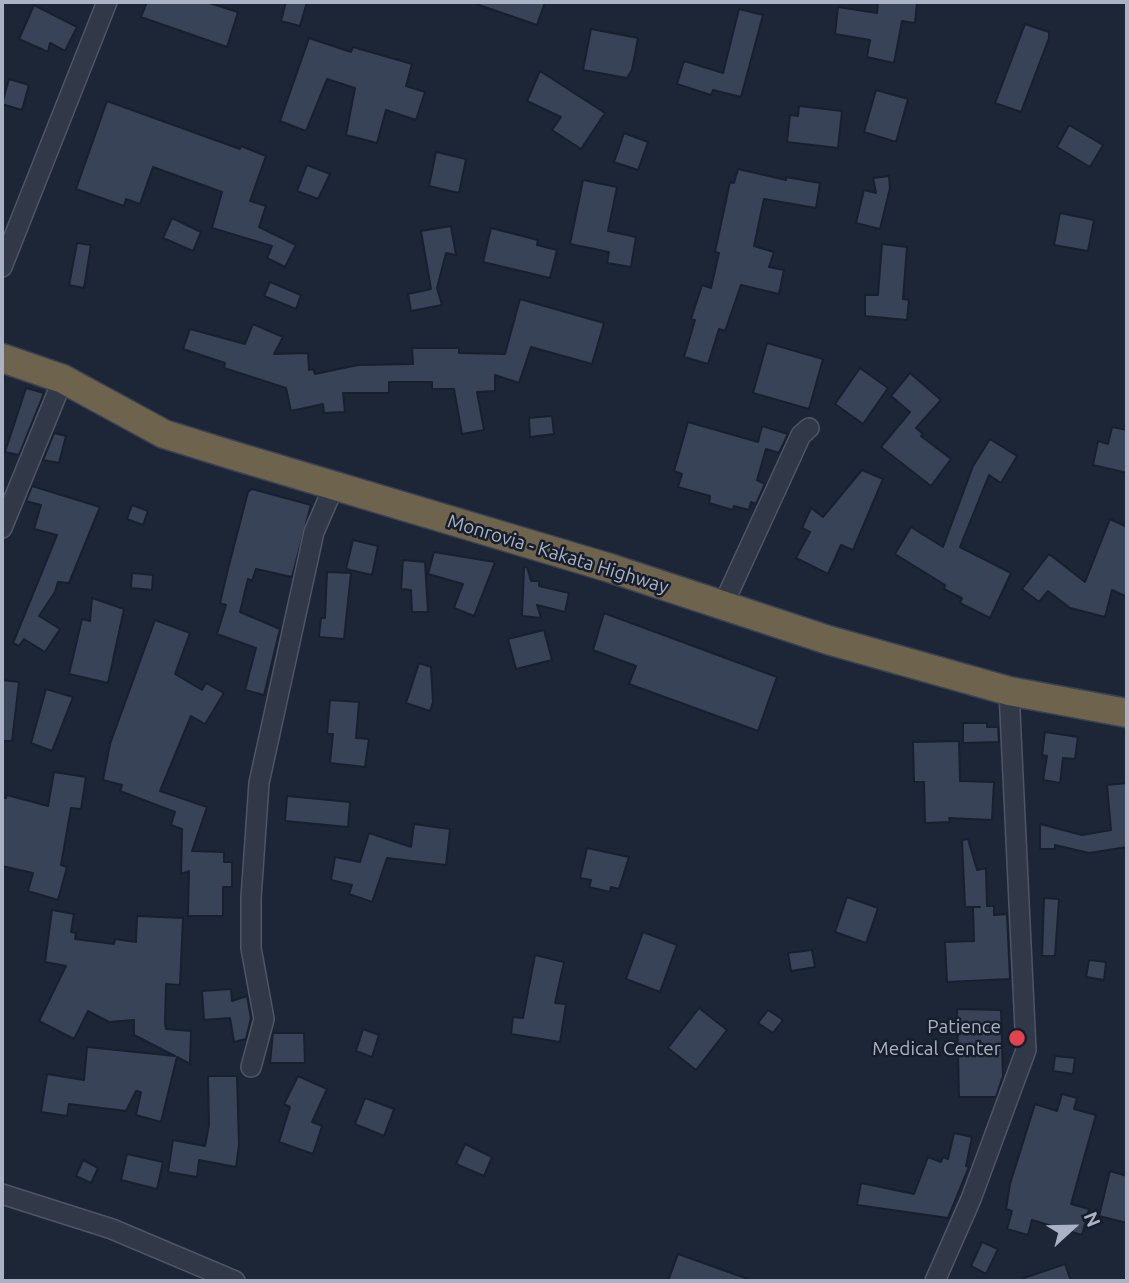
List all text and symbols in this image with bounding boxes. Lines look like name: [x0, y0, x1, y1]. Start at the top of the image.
street label: Monrovia - Kakata Highway: [445, 509, 671, 599]
place label: Patience Medical Center: [872, 1016, 1001, 1060]
marker: Patience Medical Center: [1007, 1028, 1027, 1048]
north arrow: [1038, 1192, 1108, 1262]
text: N: [1080, 1208, 1105, 1230]

